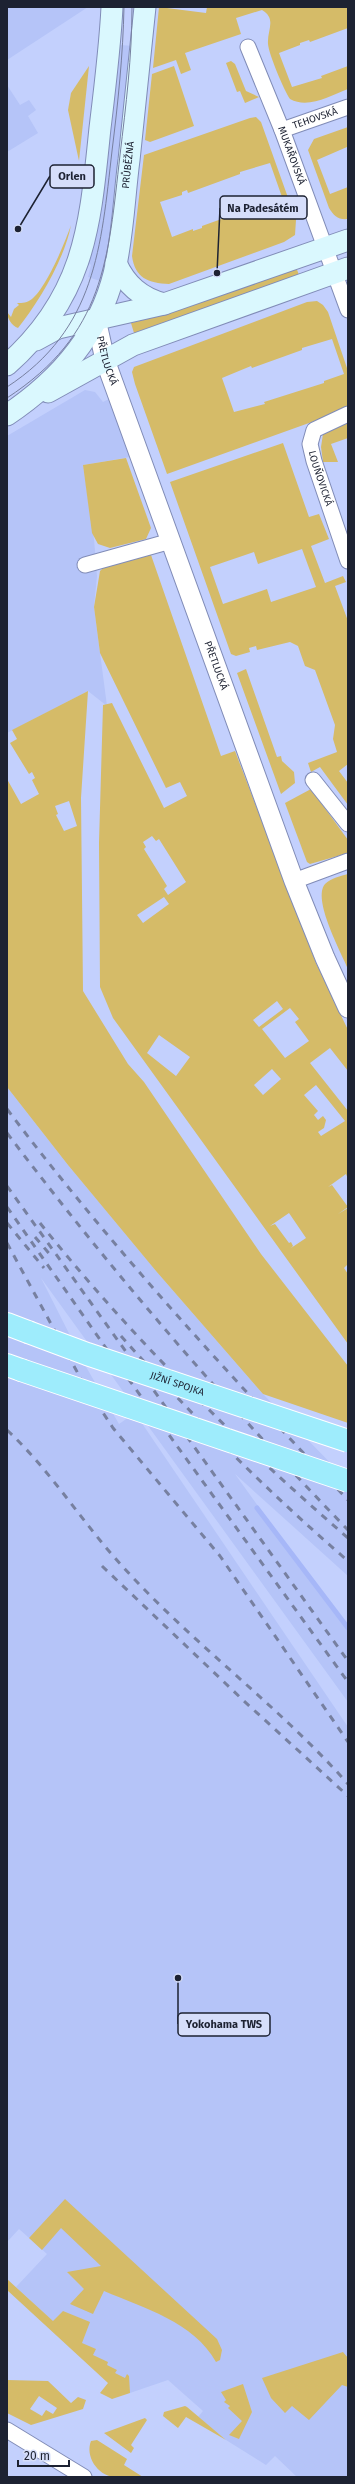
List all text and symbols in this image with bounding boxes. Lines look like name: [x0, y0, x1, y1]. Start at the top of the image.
street label: TEHOVSKÁ: [291, 103, 339, 132]
street label: MUKAŘOVSKÁ: [275, 125, 310, 187]
street label: PRŮBĚŽNÁ: [119, 140, 137, 189]
callout: Orlen: [50, 165, 94, 188]
text: Orlen: [58, 170, 86, 183]
callout: Na Padesátém: [220, 196, 307, 219]
text: Na Padesátém: [227, 202, 299, 215]
street label: PŘETLUCKÁ: [94, 335, 122, 387]
street label: LOUŇOVICKÁ: [306, 450, 337, 508]
street label: PŘETLUCKÁ: [202, 640, 232, 692]
street label: JIŽNÍ SPOJKA: [148, 1369, 206, 1399]
callout: Yokohama TWS: [178, 2013, 270, 2036]
text: Yokohama TWS: [185, 2018, 263, 2031]
scale bar: [18, 2442, 69, 2468]
text: 20 m: [24, 2449, 50, 2463]

